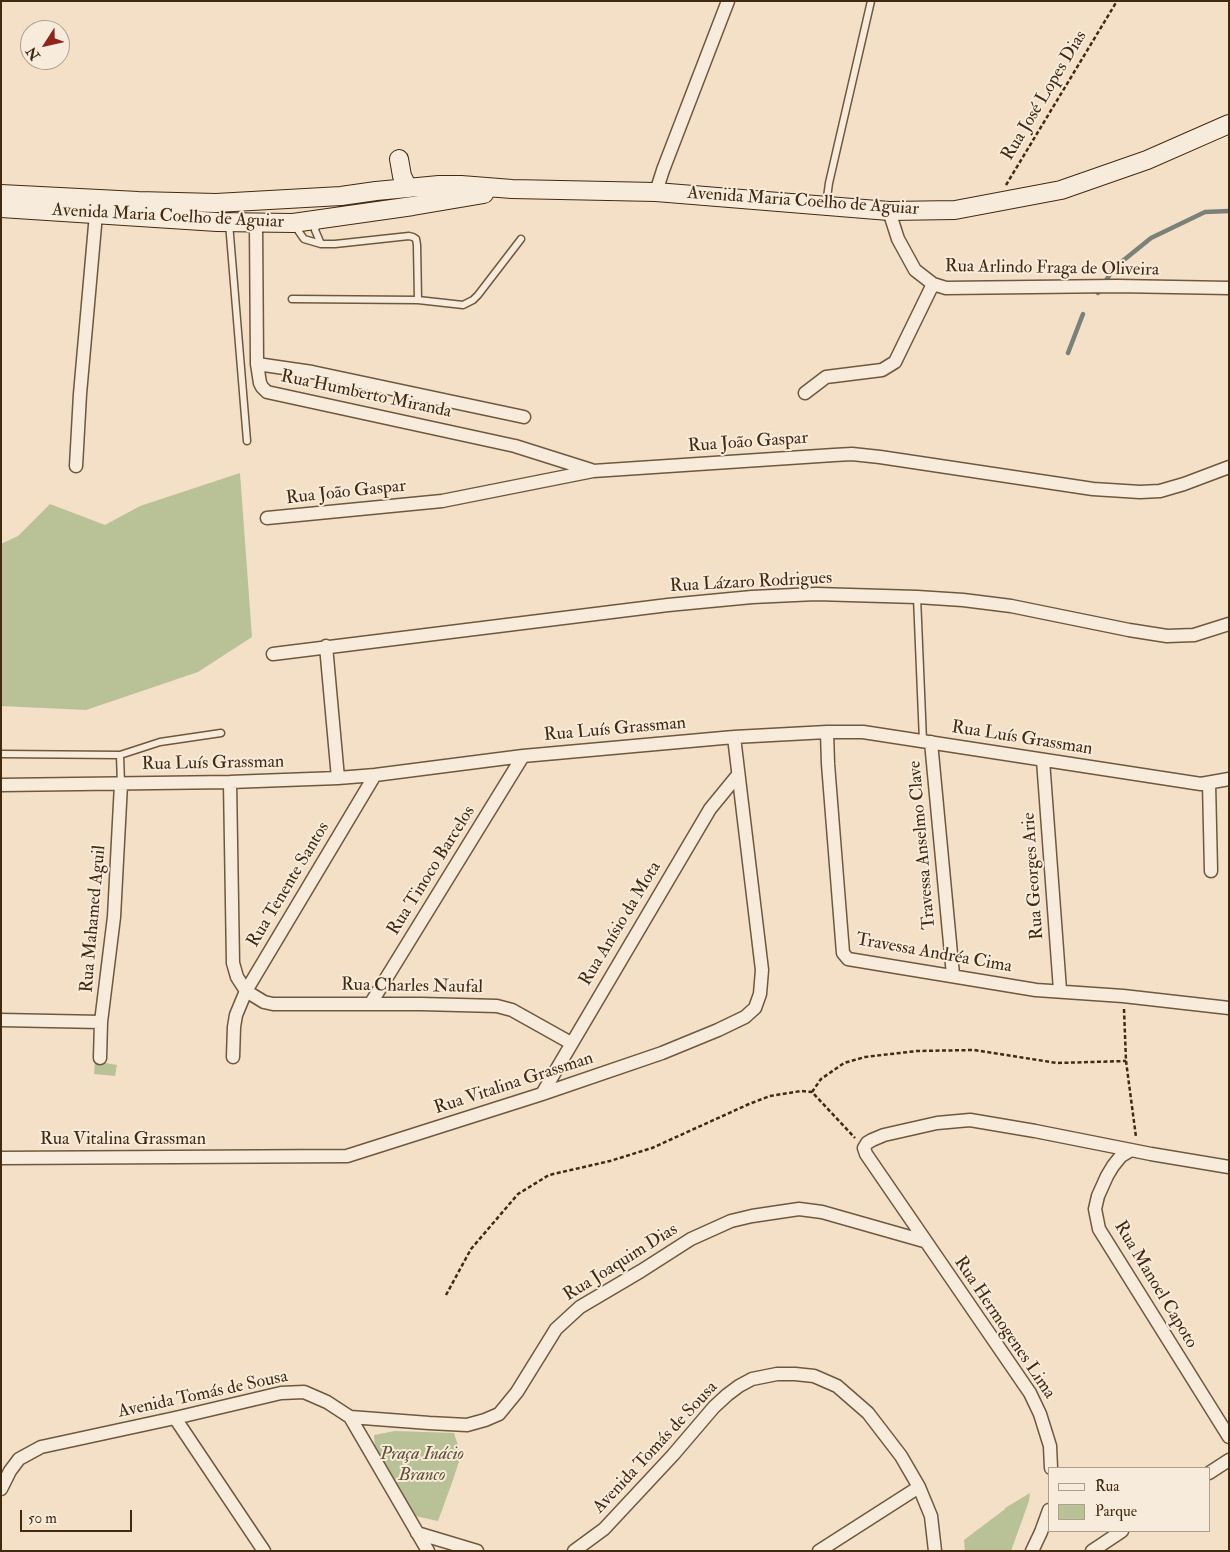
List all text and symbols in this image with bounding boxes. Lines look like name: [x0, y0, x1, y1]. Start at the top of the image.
north arrow: [20, 20, 70, 70]
street label: Rua José Lopes Dias: [998, 27, 1092, 165]
text: N: [23, 43, 44, 63]
street label: Avenida Maria Coelho de Aguiar: [686, 183, 920, 221]
street label: Avenida Maria Coelho de Aguiar: [51, 200, 285, 234]
street label: Rua Arlindo Fraga de Oliveira: [945, 256, 1159, 282]
street label: Rua Humberto Miranda: [279, 366, 453, 424]
street label: Rua João Gaspar: [687, 428, 809, 458]
street label: Rua João Gaspar: [285, 476, 407, 510]
street label: Rua Lázaro Rodrigues: [669, 568, 833, 598]
street label: Rua Luís Grassman: [543, 713, 687, 747]
street label: Rua Luís Grassman: [950, 717, 1094, 761]
street label: Rua Luís Grassman: [142, 752, 284, 776]
street label: Travessa Anselmo Clave: [905, 760, 941, 930]
street label: Rua Tinoco Barcelos: [383, 802, 481, 940]
street label: Rua Georges Arie: [1019, 811, 1049, 941]
street label: Rua Tenente Santos: [243, 819, 335, 951]
street label: Rua Mahamed Aguil: [77, 844, 111, 994]
street label: Rua Anísio da Mota: [575, 858, 667, 990]
street label: Travessa Andréa Cima: [854, 930, 1014, 978]
street label: Rua Charles Naufal: [341, 975, 483, 999]
street label: Rua Vitalina Grassman: [432, 1048, 596, 1120]
street label: Rua Vitalina Grassman: [40, 1129, 206, 1151]
street label: Rua Manoel Capoto: [1109, 1218, 1201, 1352]
street label: Rua Joaquim Dias: [560, 1219, 682, 1307]
street label: Rua Hermogenes Lima: [948, 1253, 1060, 1403]
street label: Avenida Tomás de Sousa: [116, 1366, 290, 1424]
street label: Avenida Tomás de Sousa: [589, 1377, 723, 1519]
park label: Praça Inácio Branco: [380, 1444, 464, 1486]
legend: [1048, 1467, 1210, 1532]
text: Rua: [1095, 1477, 1120, 1496]
scale bar: [22, 1500, 135, 1532]
text: Parque: [1095, 1502, 1137, 1521]
text: 50 m: [28, 1509, 57, 1528]

